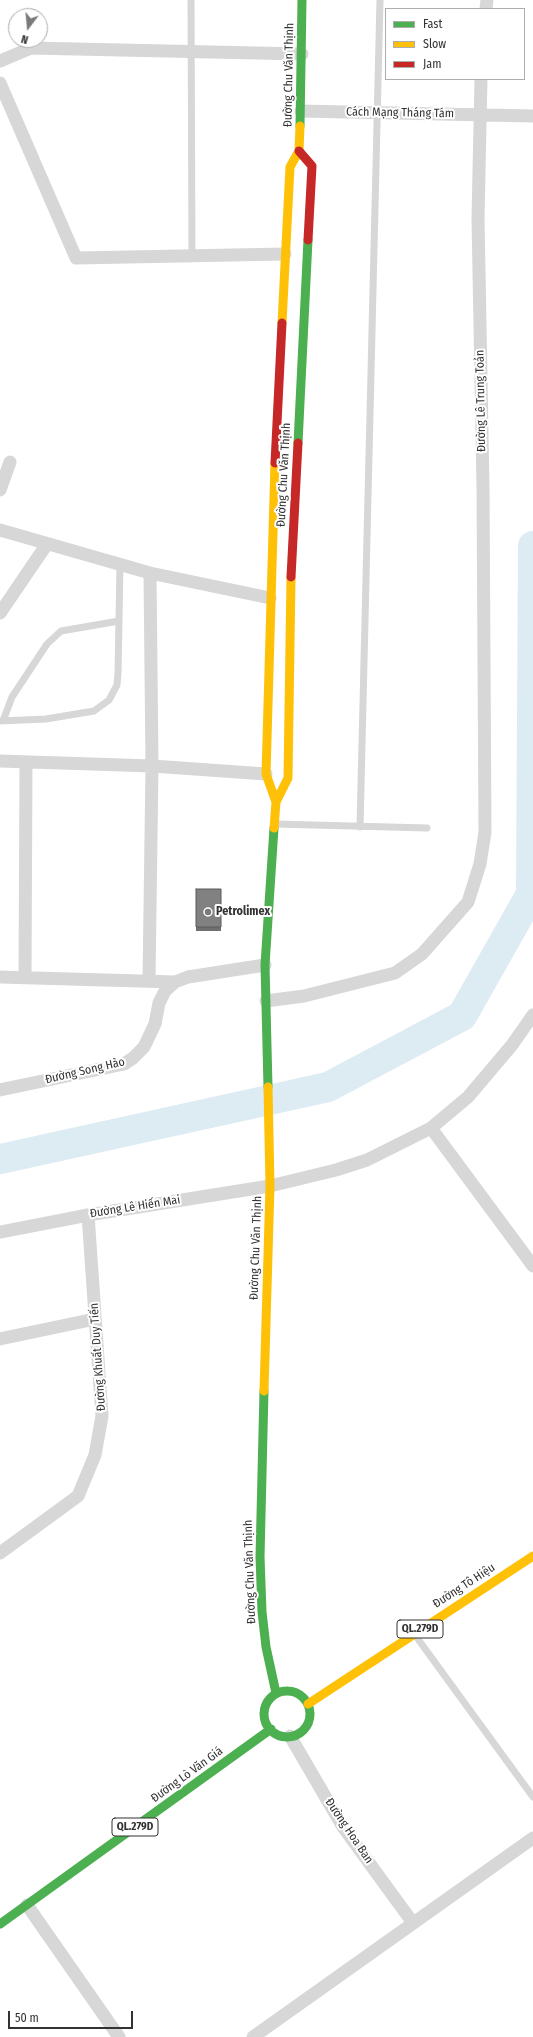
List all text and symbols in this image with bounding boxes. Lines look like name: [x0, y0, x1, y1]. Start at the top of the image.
north arrow: [8, 8, 48, 48]
legend: [385, 8, 525, 80]
text: Fast: [423, 17, 442, 31]
street label: Đường Chu Văn Thịnh: [281, 23, 297, 127]
text: N: [20, 32, 30, 46]
text: Slow: [423, 37, 446, 51]
text: Jam: [423, 57, 441, 71]
street label: Cách Mạng Tháng Tám: [346, 105, 454, 121]
street label: Đường Lê Trung Toản: [473, 350, 489, 452]
street label: Đường Chu Văn Thịnh: [274, 423, 294, 527]
place label: Petrolimex: [216, 905, 270, 919]
marker: Petrolimex: [203, 907, 213, 917]
street label: Đường Song Hào: [44, 1055, 126, 1087]
street label: Đường Lê Hiến Mai: [89, 1193, 181, 1221]
street label: Đường Chu Văn Thịnh: [247, 1196, 265, 1300]
street label: Đường Khuất Duy Tiến: [87, 1302, 109, 1412]
street label: Đường Chu Văn Thịnh: [241, 1520, 259, 1624]
street label: Đường Tô Hiệu: [430, 1561, 498, 1611]
road number: QL.279D: [397, 1620, 443, 1638]
street label: Đường Lò Văn Giá: [148, 1744, 226, 1806]
street label: Đường Hoa Ban: [322, 1796, 376, 1866]
road number: QL.279D: [112, 1818, 158, 1836]
scale bar: [10, 2003, 135, 2029]
text: 50 m: [15, 2011, 39, 2025]

